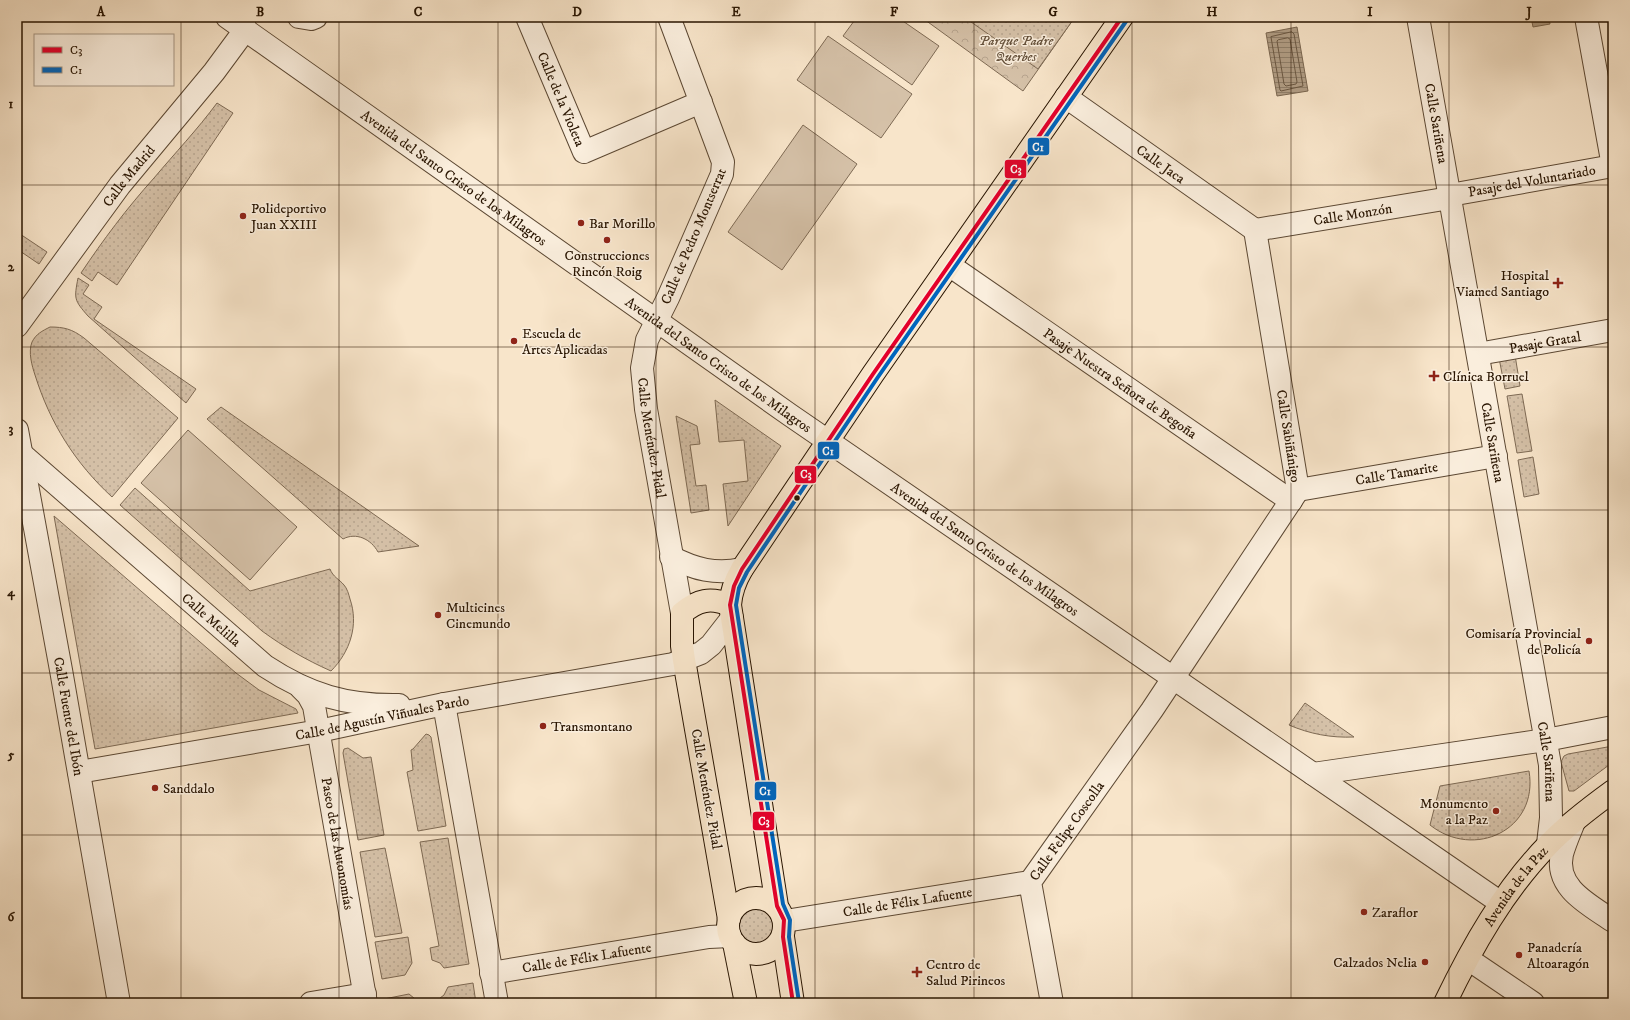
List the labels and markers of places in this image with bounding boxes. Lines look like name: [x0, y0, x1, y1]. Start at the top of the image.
place label: Polideportivo Juan XXIII: [249, 200, 326, 234]
marker: Polideportivo Juan XXIII: [238, 211, 248, 221]
place label: Bar Morillo: [589, 215, 656, 233]
marker: Bar Morillo: [576, 218, 586, 228]
marker: Construcciones Rincón Roig: [602, 235, 612, 245]
place label: Construcciones Rincón Roig: [565, 247, 650, 281]
place label: Hospital Viamed Santiago: [1455, 267, 1550, 301]
marker: Hospital Viamed Santiago: [1552, 277, 1564, 289]
place label: Escuela de Artes Aplicadas: [522, 325, 608, 359]
marker: Escuela de Artes Aplicadas: [509, 336, 519, 346]
place label: Clínica Borruel: [1443, 368, 1530, 386]
marker: Clínica Borruel: [1428, 370, 1440, 382]
unlabelled marker: [792, 493, 802, 503]
place label: Multicines Cinemundo: [446, 599, 510, 633]
marker: Multicines Cinemundo: [433, 610, 443, 620]
place label: Comisaría Provincial de Policía: [1465, 625, 1582, 659]
marker: Comisaría Provincial de Policía: [1584, 636, 1594, 646]
place label: Transmontano: [551, 718, 633, 736]
marker: Transmontano: [538, 721, 548, 731]
place label: Sanddalo: [163, 780, 215, 798]
marker: Sanddalo: [150, 783, 160, 793]
place label: Monumento a la Paz: [1420, 795, 1488, 829]
marker: Monumento a la Paz: [1491, 806, 1501, 816]
place label: Zaraflor: [1372, 904, 1419, 922]
marker: Zaraflor: [1359, 907, 1369, 917]
place label: Panadería Altoaragón: [1527, 939, 1590, 973]
marker: Panadería Altoaragón: [1514, 950, 1524, 960]
place label: Calzados Nelia: [1333, 954, 1417, 972]
place label: Centro de Salud Pirineos: [926, 956, 1006, 990]
marker: Calzados Nelia: [1420, 957, 1430, 967]
marker: Centro de Salud Pirineos: [911, 966, 923, 978]

